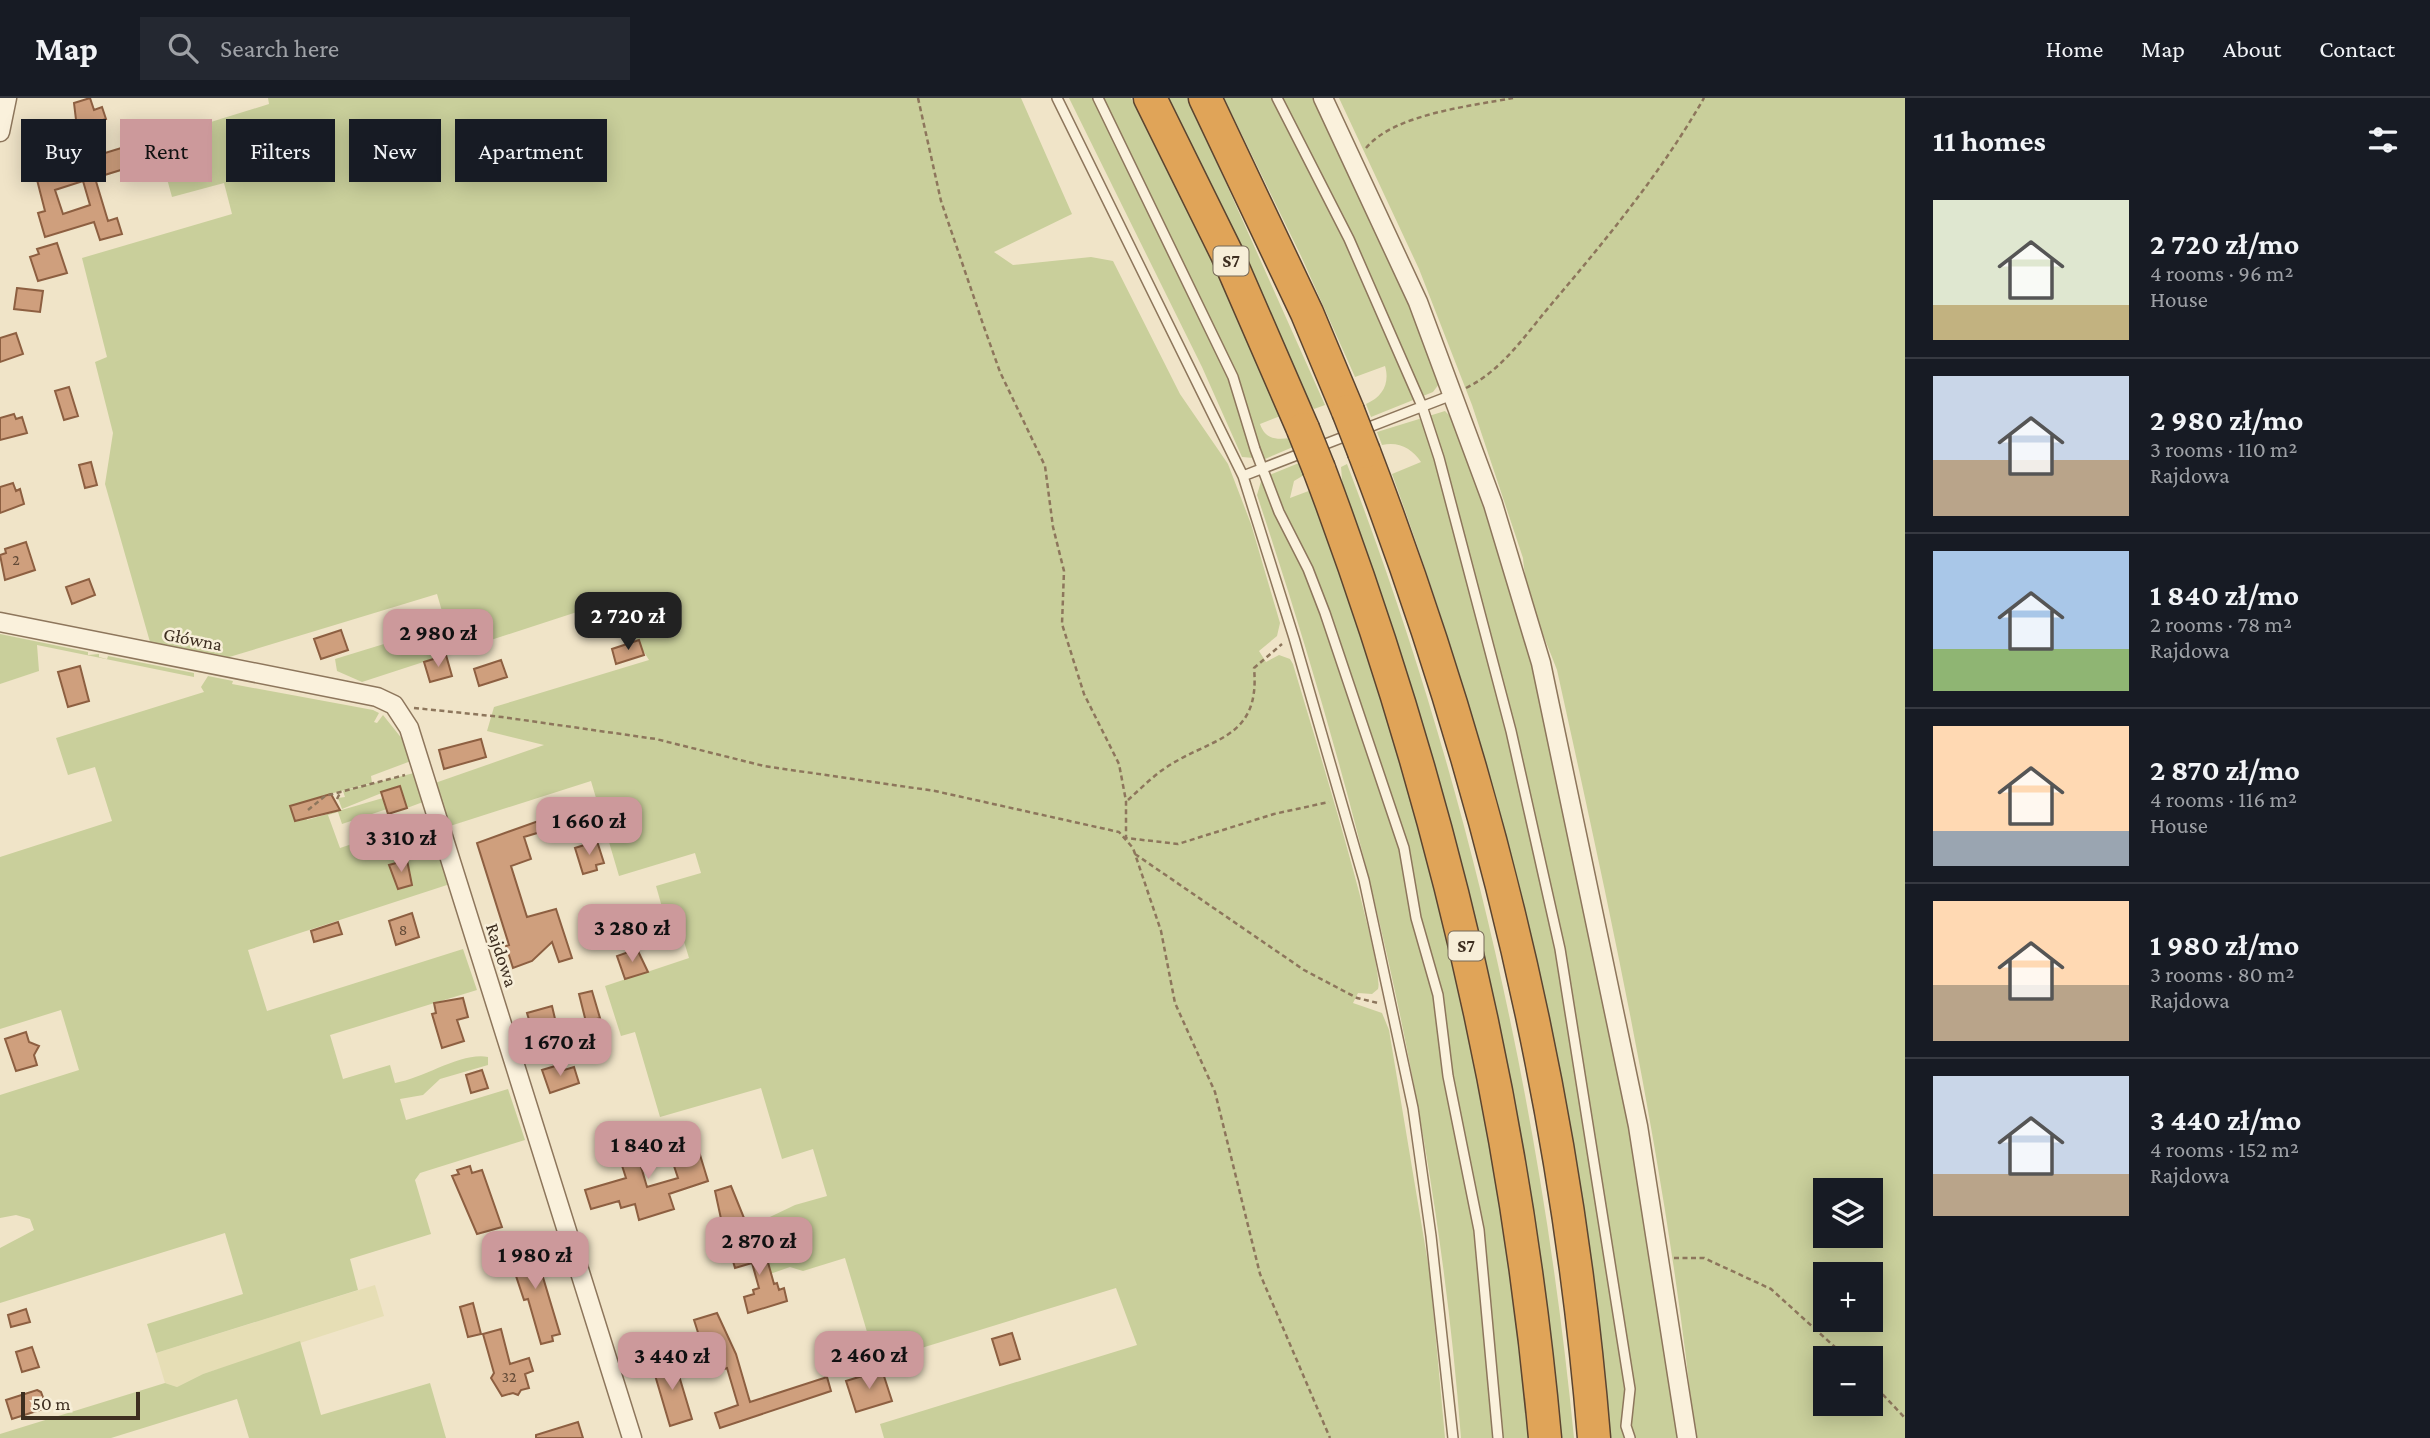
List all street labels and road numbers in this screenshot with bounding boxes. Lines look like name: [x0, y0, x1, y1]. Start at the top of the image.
road number: S7: [1214, 246, 1248, 276]
street label: Główna: [162, 623, 224, 655]
street label: Rajdowa: [481, 920, 522, 990]
road number: S7: [1448, 932, 1484, 960]

